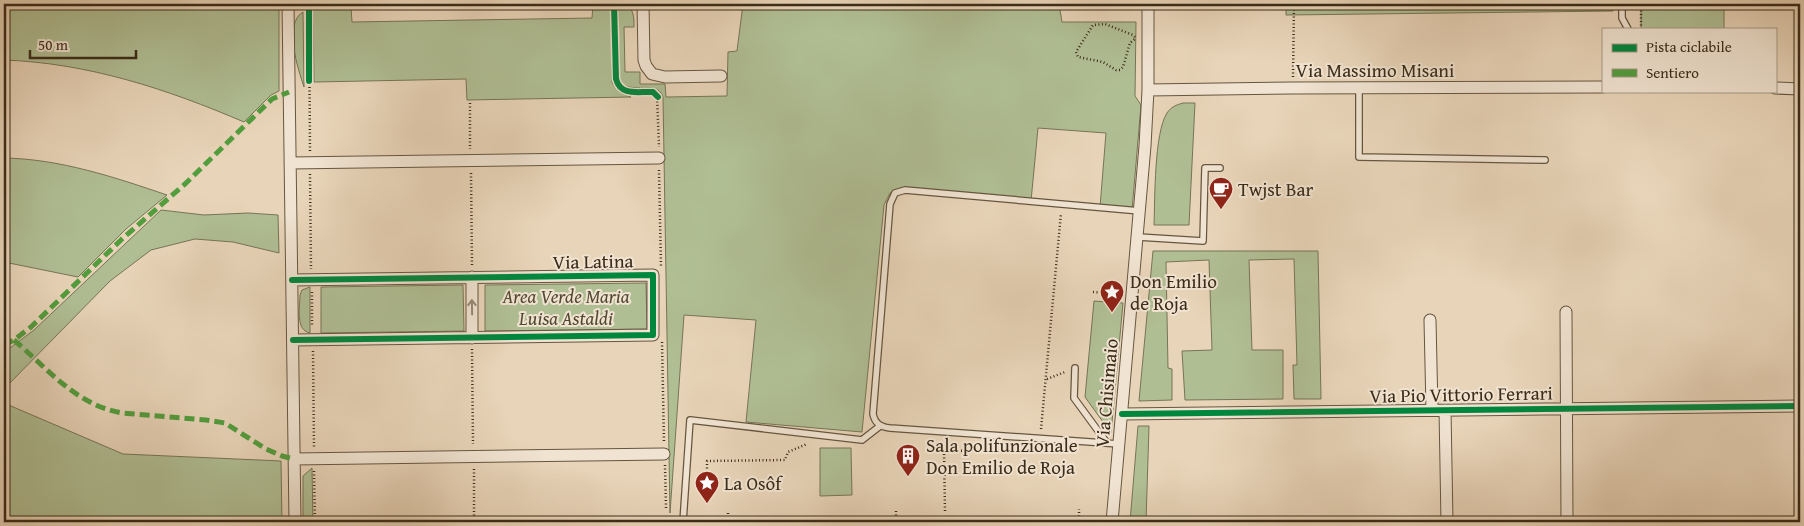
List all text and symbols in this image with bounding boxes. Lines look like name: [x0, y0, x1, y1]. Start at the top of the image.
scale bar: [30, 28, 136, 60]
legend: [1602, 28, 1776, 92]
text: 50 m: [38, 34, 69, 55]
text: Pista ciclabile: [1646, 36, 1732, 57]
street label: Via Massimo Misani: [1296, 56, 1454, 84]
text: Sentiero: [1646, 62, 1699, 83]
place label: Twjst Bar: [1238, 175, 1313, 203]
cafe icon: Twjst Bar: [1208, 176, 1234, 210]
street label: Via Latina: [552, 246, 634, 276]
place label: Don Emilio de Roja: [1130, 267, 1217, 317]
place icon: Don Emilio de Roja: [1099, 279, 1125, 313]
park label: Area Verde Maria Luisa Astaldi: [502, 282, 630, 332]
one-way arrow: [467, 300, 477, 316]
street label: Via Chisimaio: [1087, 337, 1125, 449]
street label: Via Pio Vittorio Ferrari: [1369, 378, 1553, 410]
place label: Sala polifunzionale Don Emilio de Roja: [926, 431, 1078, 481]
building icon: Sala polifunzionale Don Emilio de Roja: [895, 443, 921, 477]
place label: La Osôf: [724, 469, 783, 497]
place icon: La Osôf: [694, 470, 720, 504]

